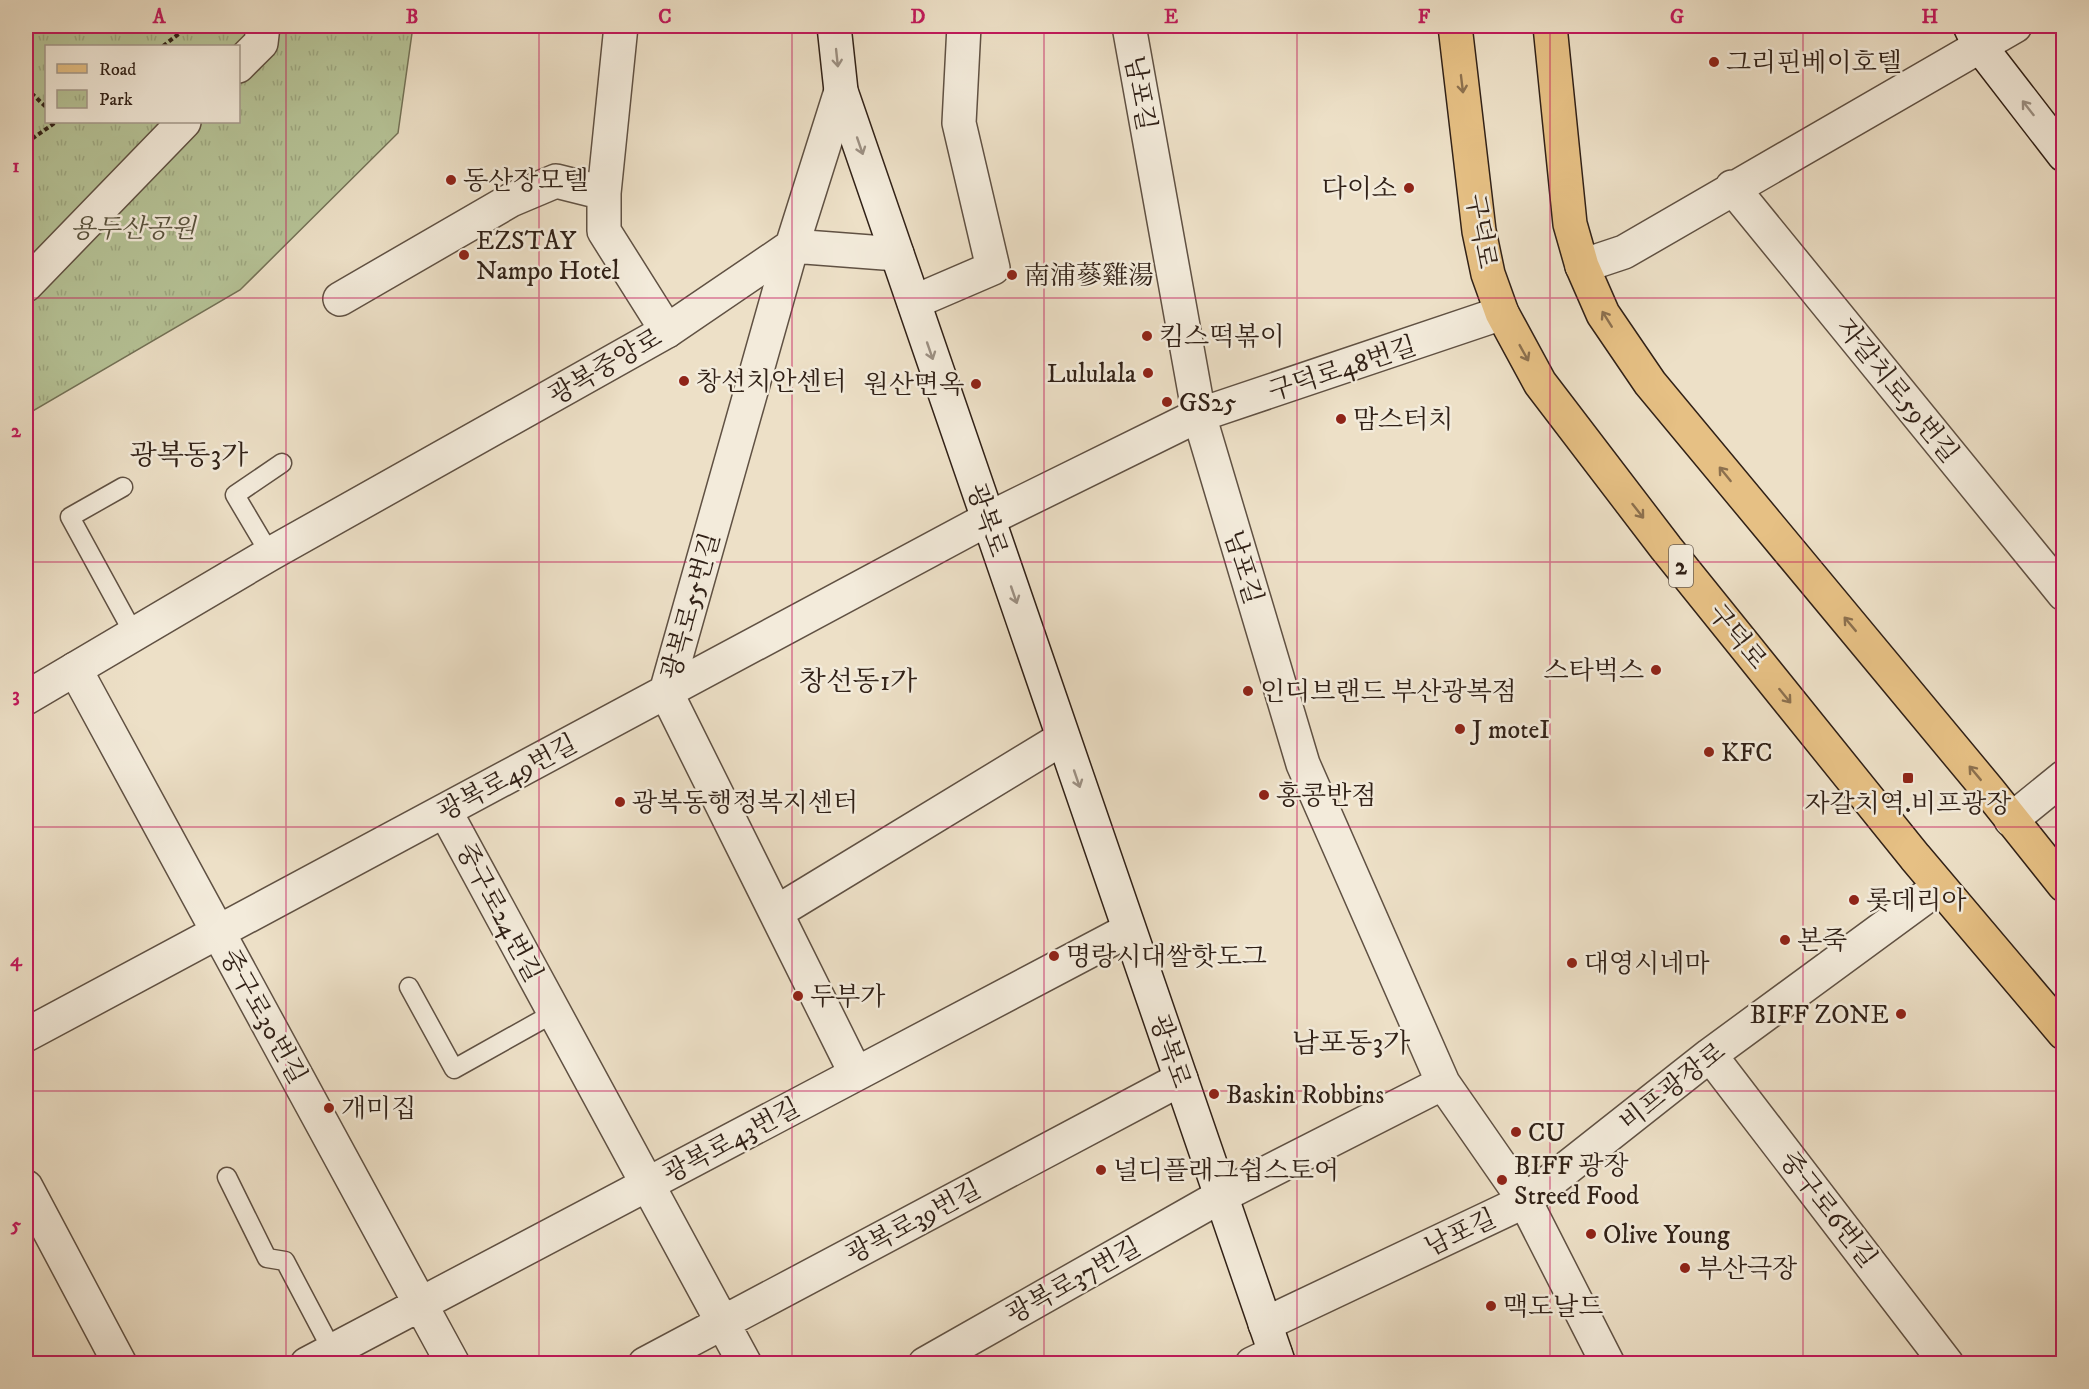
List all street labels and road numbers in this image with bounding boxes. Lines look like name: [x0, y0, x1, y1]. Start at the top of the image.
street label: 남포길: [1117, 53, 1162, 133]
street label: 구덕로: [1458, 191, 1503, 271]
street label: 자갈치로59번길: [1828, 312, 1965, 470]
street label: 광복중앙로: [543, 322, 668, 413]
street label: 구덕로48번길: [1264, 330, 1421, 409]
street label: 광복로: [959, 479, 1014, 561]
street label: 남포길: [1216, 527, 1269, 608]
street label: 광복로55번길: [655, 529, 728, 684]
road number: 2: [1669, 545, 1693, 587]
street label: 구덕로: [1700, 597, 1773, 677]
street label: 광복로49번길: [432, 728, 583, 829]
street label: 중구로24번길: [448, 837, 549, 988]
street label: 중구로30번길: [212, 943, 313, 1090]
street label: 광복로: [1142, 1010, 1197, 1092]
street label: 비프광장로: [1613, 1036, 1733, 1139]
street label: 광복로43번길: [658, 1091, 806, 1191]
street label: 중구로6번길: [1772, 1145, 1884, 1275]
street label: 광복로39번길: [841, 1173, 987, 1272]
street label: 남포길: [1420, 1202, 1502, 1264]
street label: 광복로37번길: [1001, 1231, 1147, 1332]

